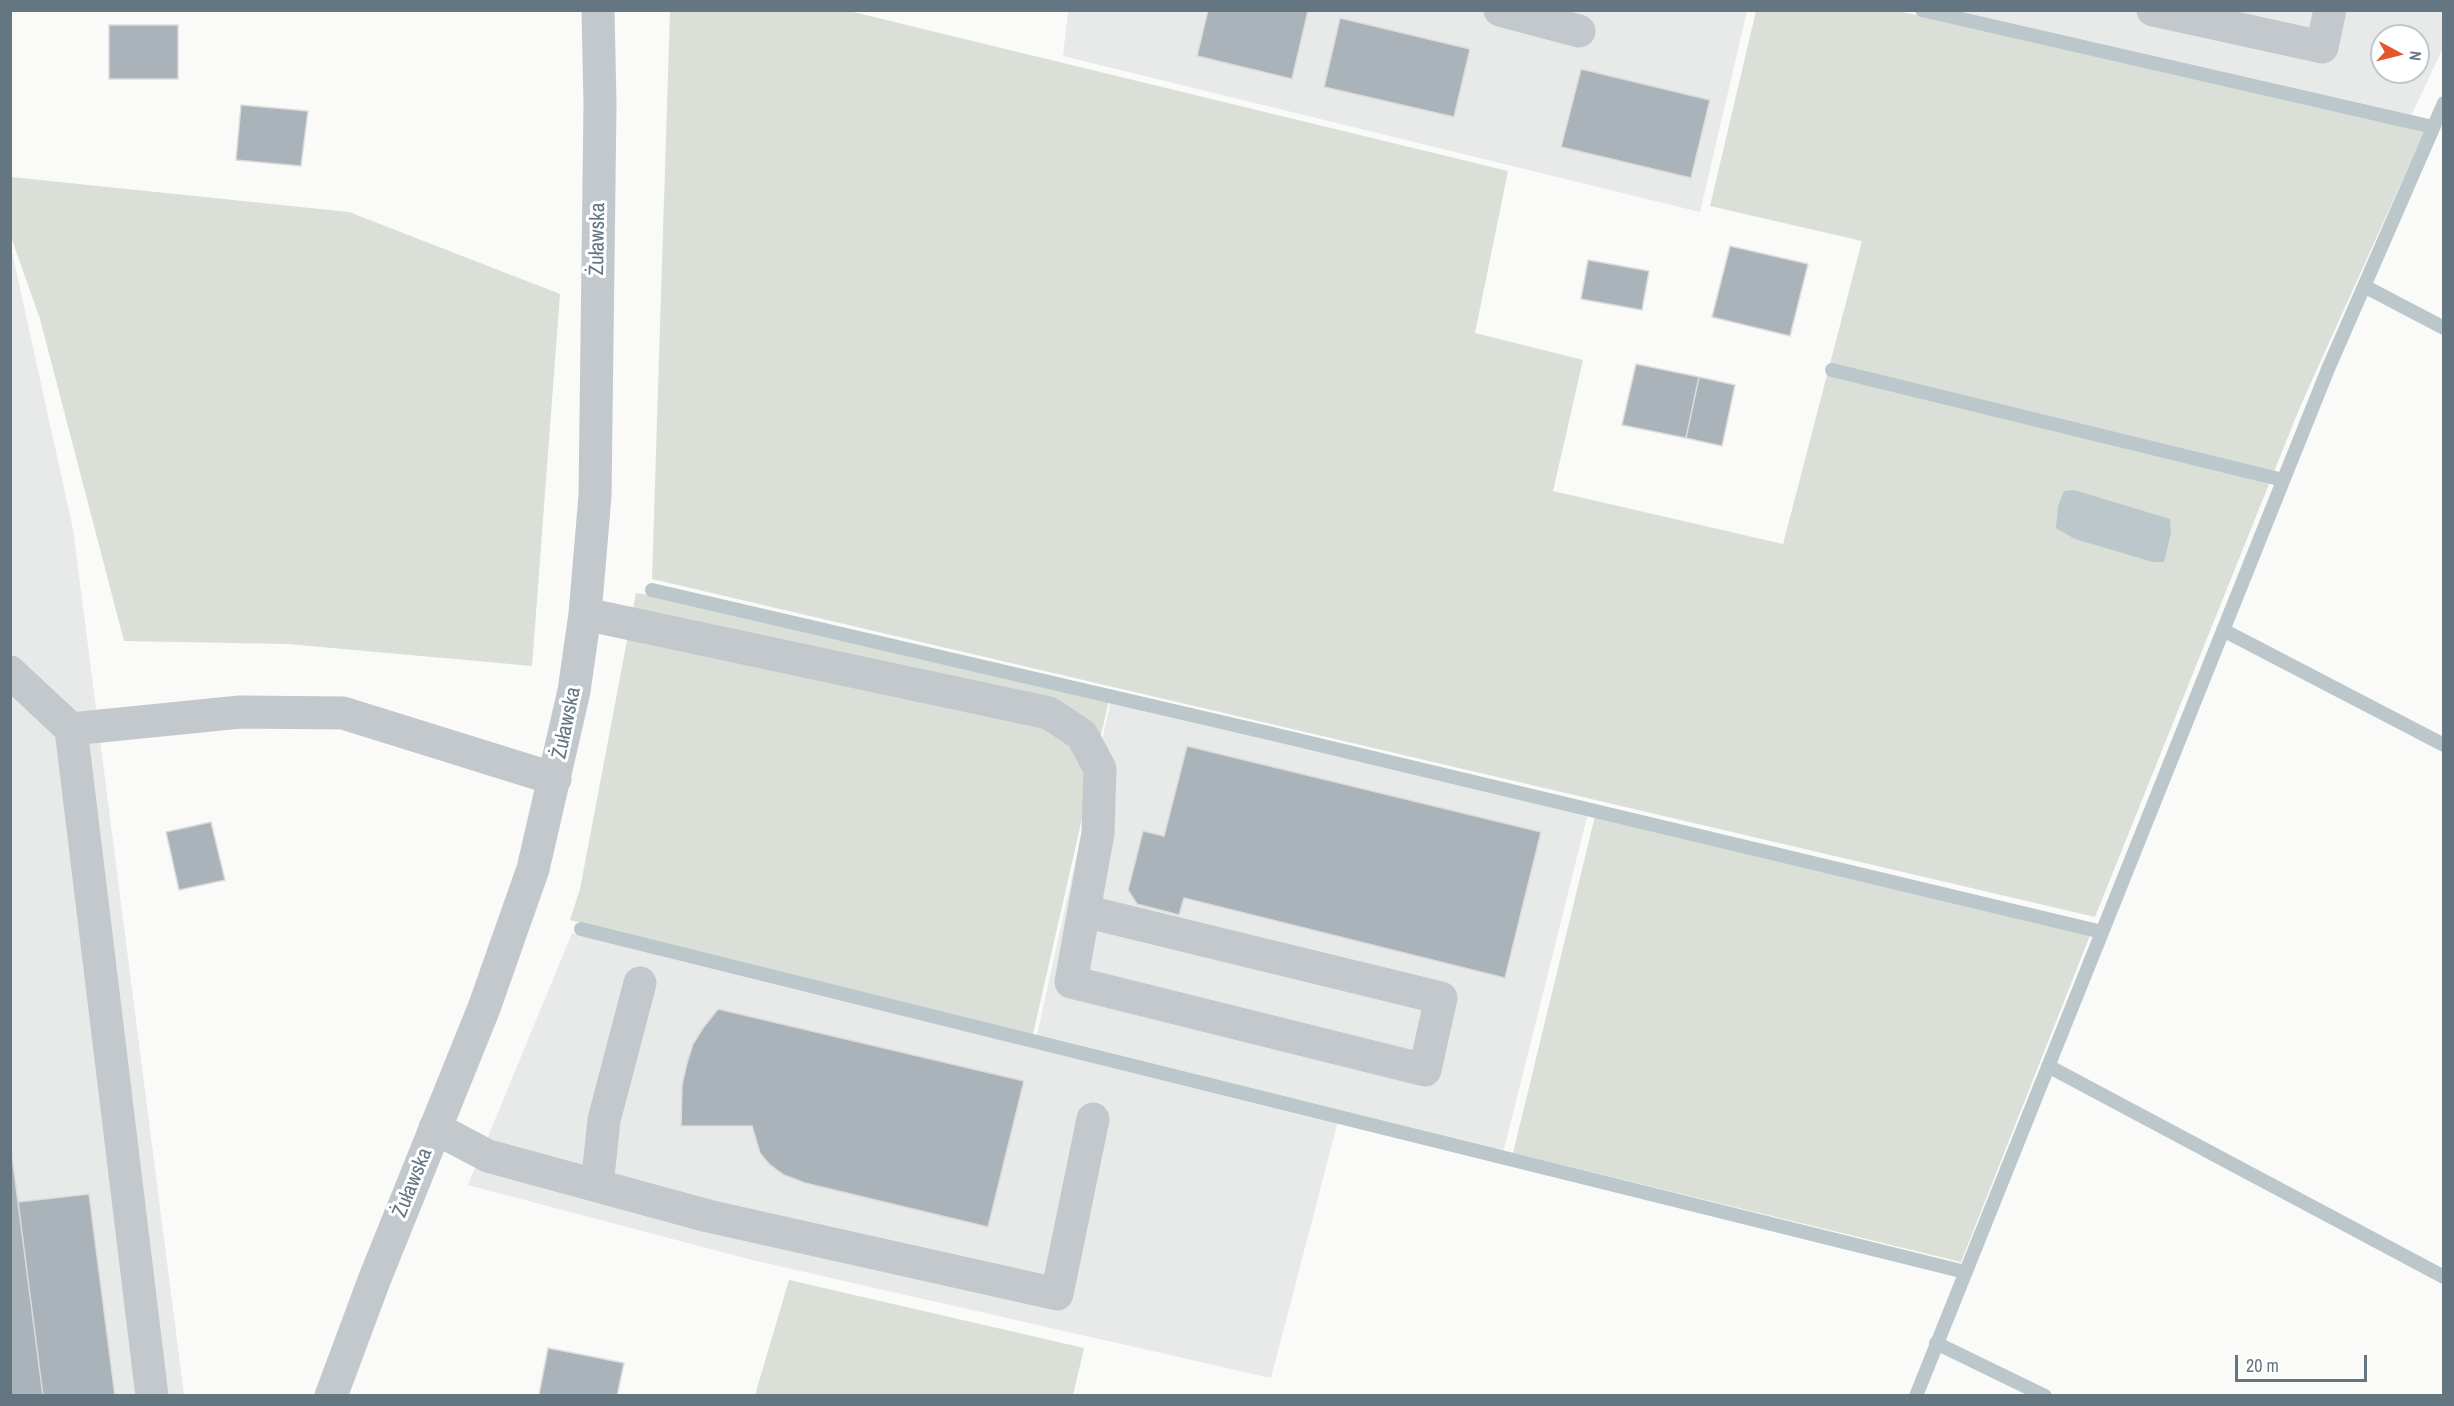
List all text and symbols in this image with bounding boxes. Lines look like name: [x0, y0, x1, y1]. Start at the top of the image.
north arrow: [2370, 24, 2430, 84]
text: N: [2404, 50, 2427, 62]
street label: Żuławska: [585, 202, 611, 276]
street label: Żuławska: [547, 685, 587, 761]
street label: Żuławska: [388, 1145, 438, 1221]
scale bar: [2238, 1343, 2370, 1381]
text: 20 m: [2246, 1353, 2279, 1378]

